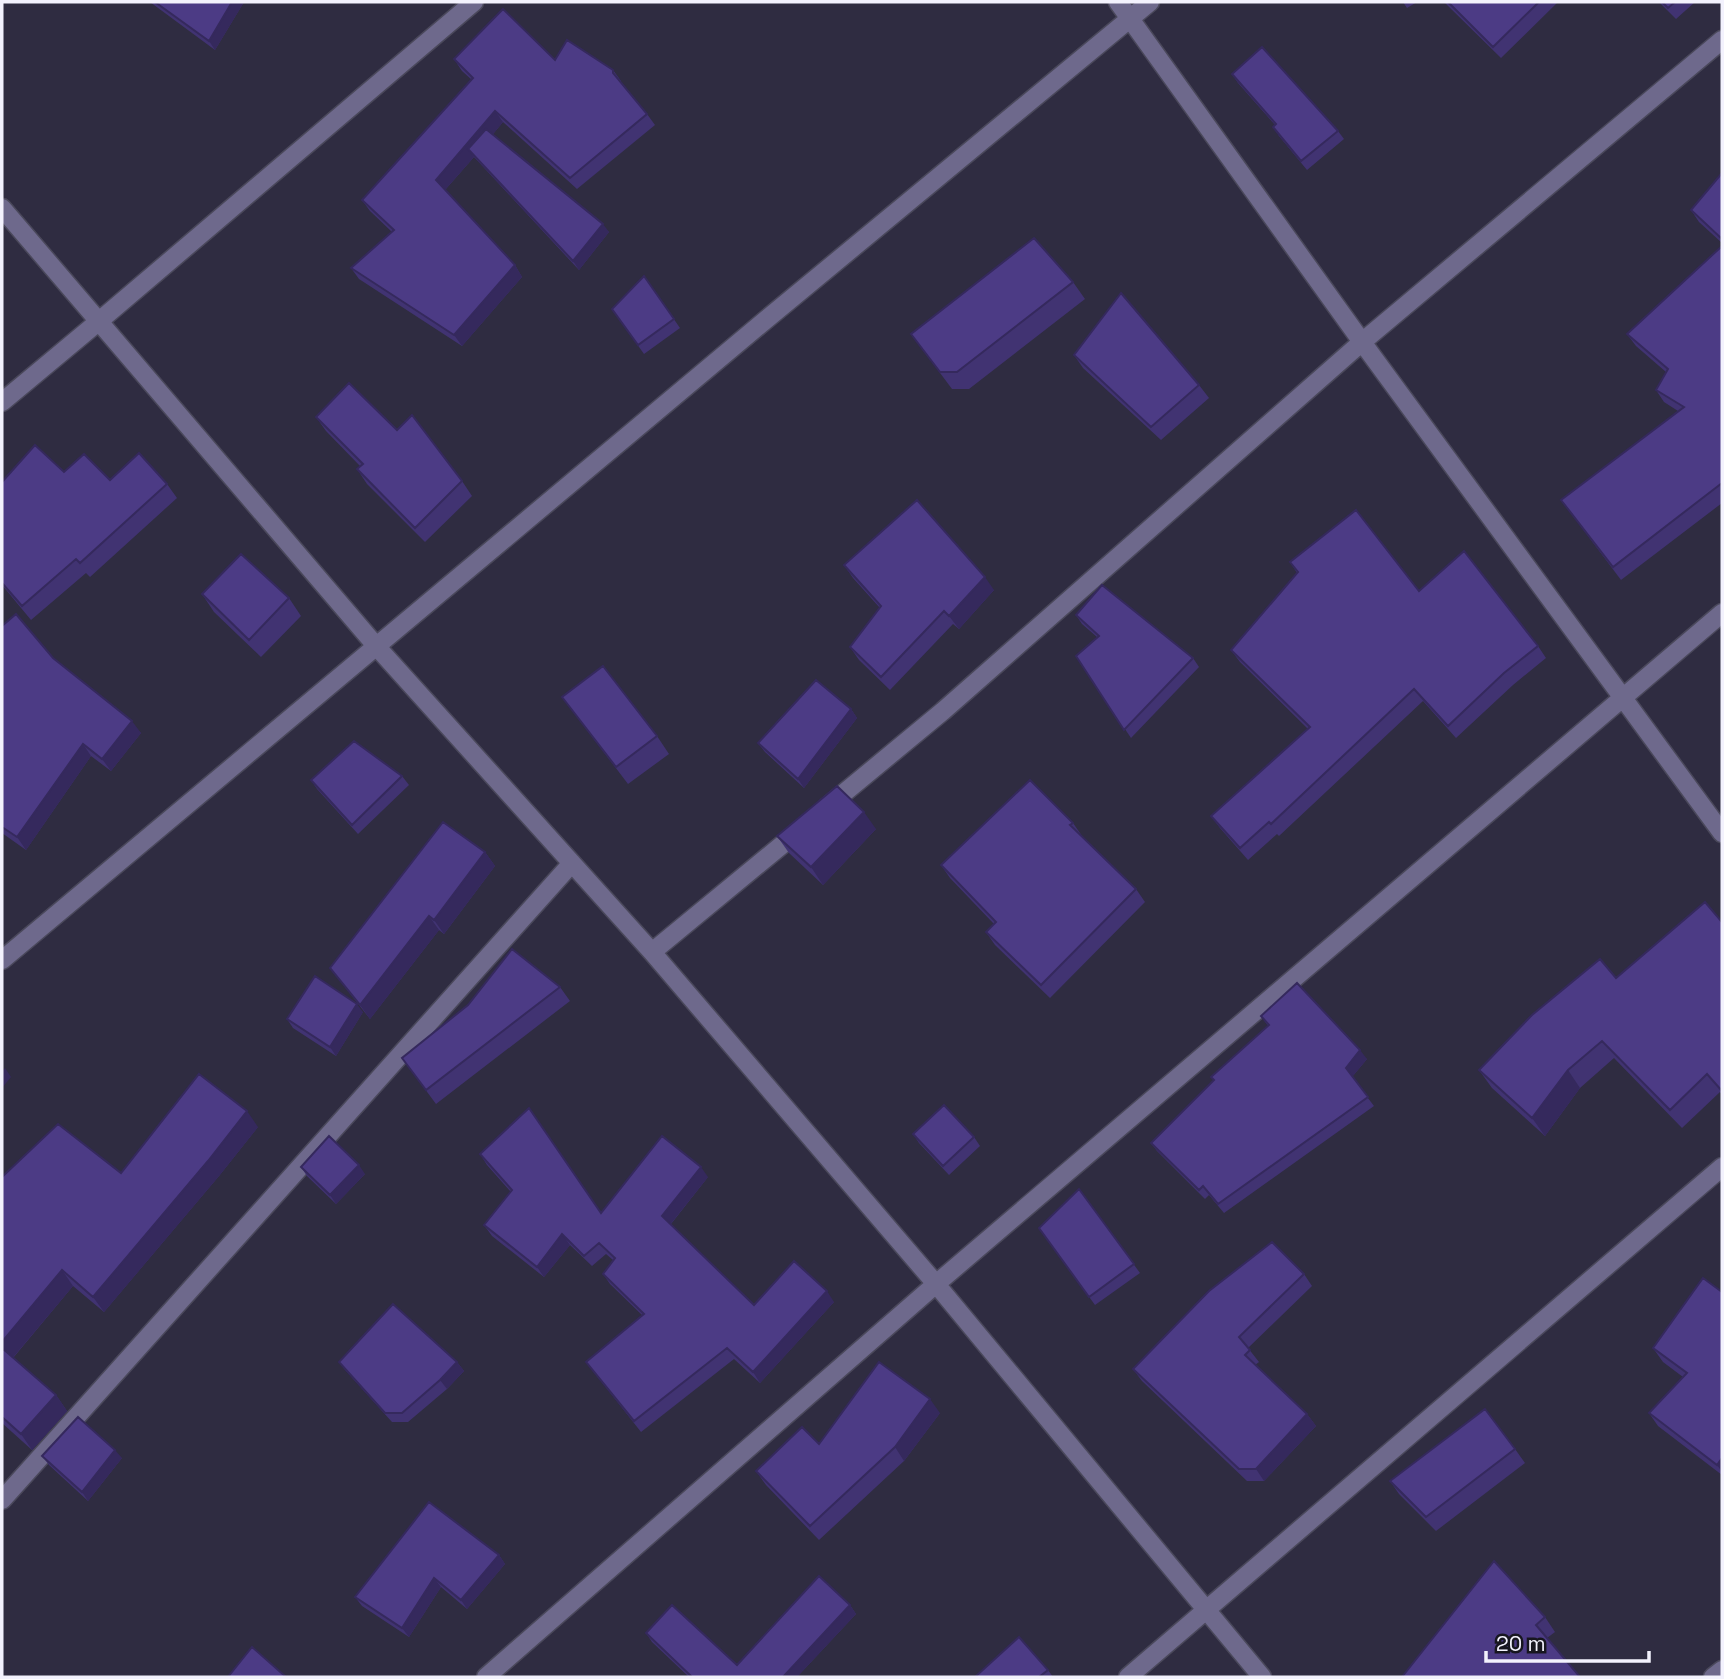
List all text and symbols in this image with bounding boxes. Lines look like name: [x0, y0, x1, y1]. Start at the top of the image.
scale bar: [1486, 1620, 1649, 1664]
text: 20 m: [1496, 1630, 1546, 1657]

